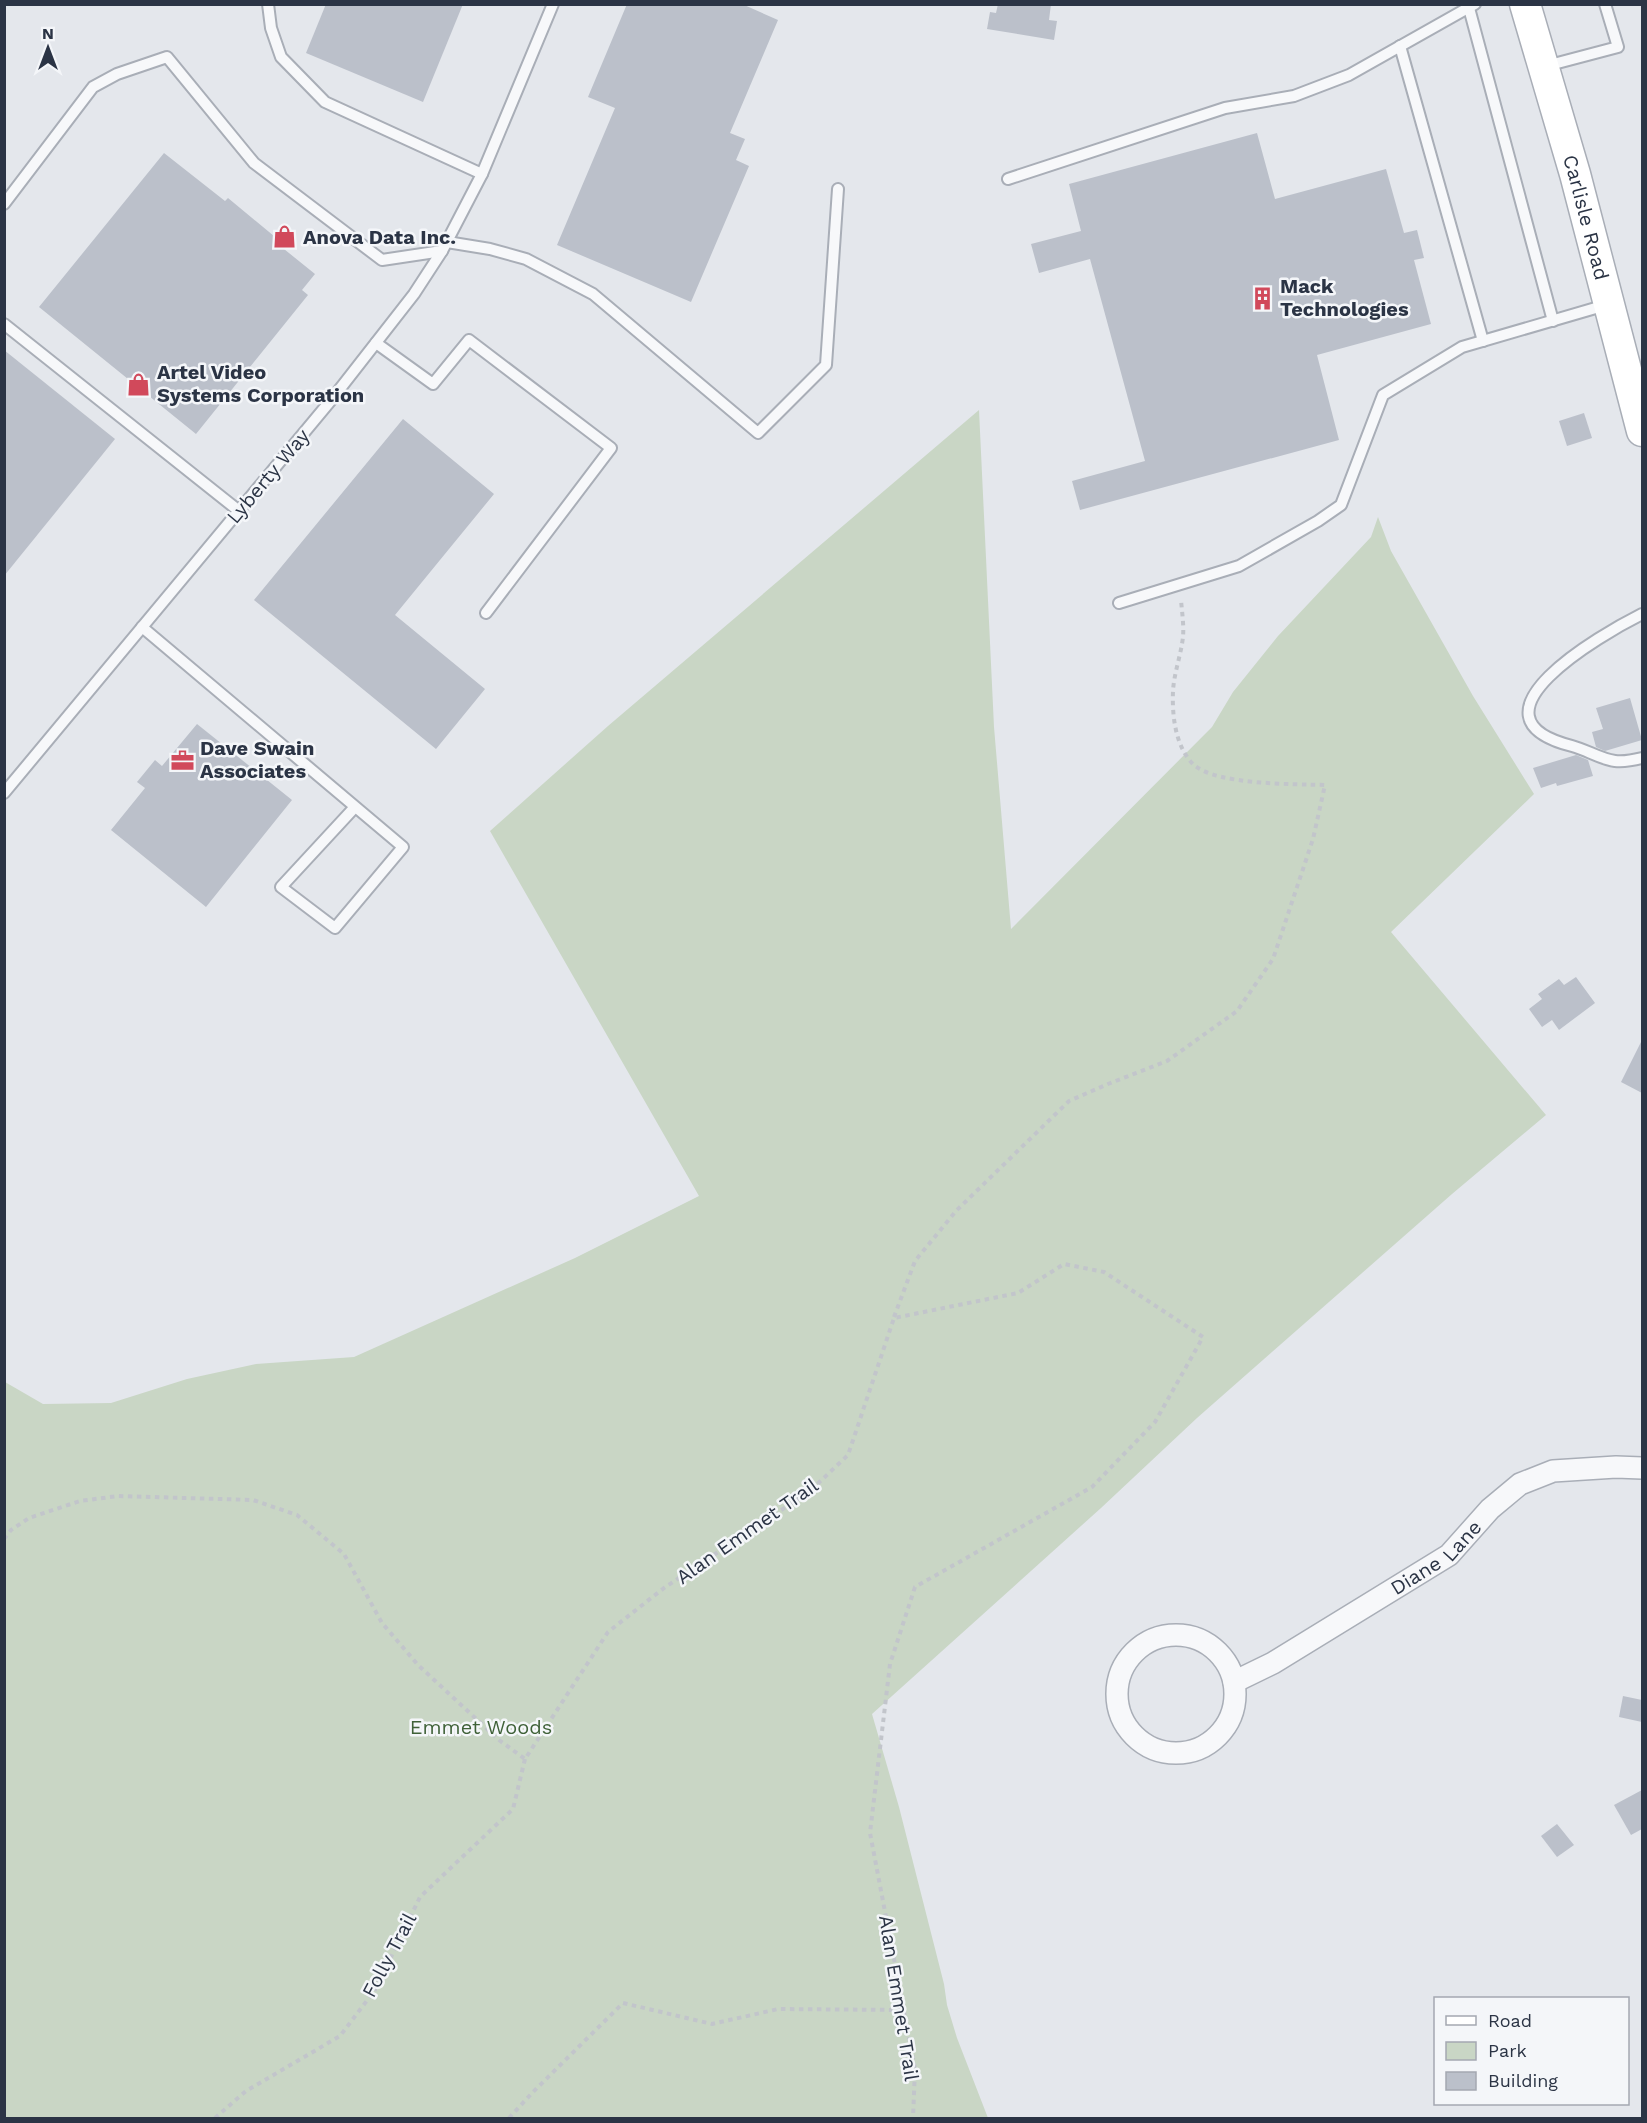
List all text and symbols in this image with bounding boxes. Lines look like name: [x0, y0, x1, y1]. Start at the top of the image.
north arrow: [18, 18, 78, 78]
text: N: [42, 24, 54, 43]
street label: Carlisle Road: [1558, 152, 1614, 283]
shop icon: Anova Data Inc.: [272, 224, 298, 250]
place label: Anova Data Inc.: [303, 225, 456, 249]
place label: Mack Technologies: [1280, 274, 1409, 321]
building icon: Mack Technologies: [1249, 285, 1275, 311]
place label: Artel Video Systems Corporation: [157, 360, 364, 407]
shop icon: Artel Video Systems Corporation: [126, 371, 152, 397]
street label: Lyberty Way: [221, 423, 315, 528]
place label: Dave Swain Associates: [200, 736, 314, 783]
office icon: Dave Swain Associates: [169, 747, 195, 773]
street label: Alan Emmet Trail: [671, 1473, 823, 1589]
street label: Diane Lane: [1386, 1515, 1486, 1600]
park label: Emmet Woods: [410, 1715, 552, 1739]
street label: Folly Trail: [357, 1909, 421, 2001]
street label: Alan Emmet Trail: [874, 1913, 924, 2083]
legend: [1434, 1997, 1629, 2105]
text: Road: [1488, 2010, 1532, 2031]
text: Park: [1488, 2040, 1527, 2061]
text: Building: [1488, 2070, 1558, 2091]

